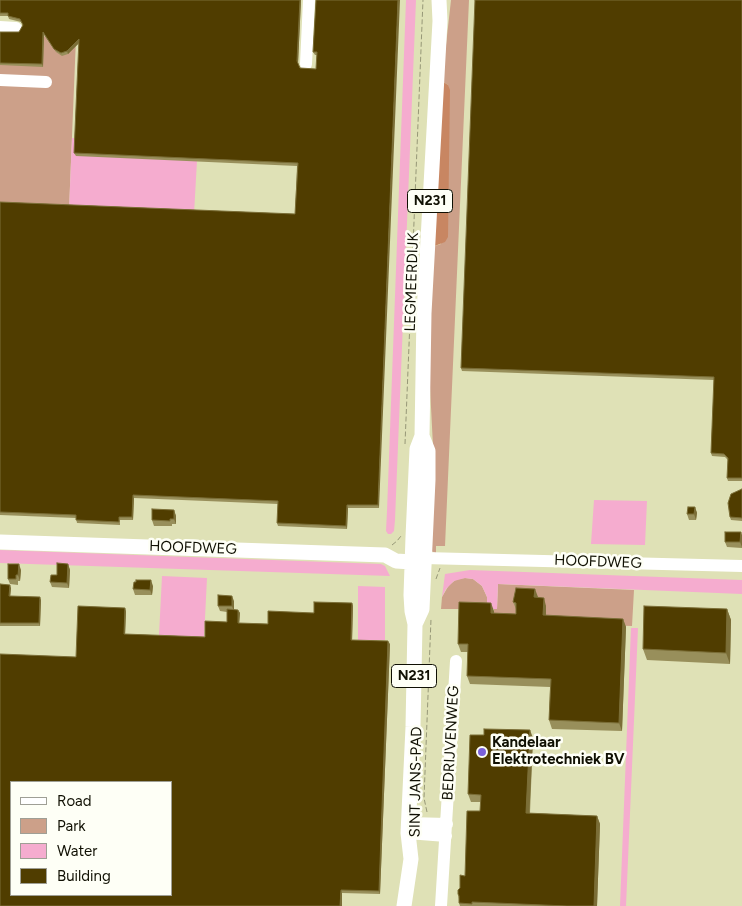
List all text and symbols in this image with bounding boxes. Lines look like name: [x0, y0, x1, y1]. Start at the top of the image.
road number: N231: [408, 190, 452, 212]
street label: LEGMEERDIJK: [401, 232, 423, 332]
street label: HOOFDWEG: [149, 537, 237, 559]
street label: HOOFDWEG: [554, 551, 642, 573]
road number: N231: [392, 664, 436, 688]
street label: BEDRIJVENWEG: [439, 685, 463, 801]
street label: SINT JANS-PAD: [406, 726, 426, 838]
place label: Kandelaar Elektrotechniek BV: [492, 734, 625, 769]
marker: Kandelaar Elektrotechniek BV: [476, 746, 488, 758]
legend: [10, 781, 172, 896]
text: Road: [57, 792, 92, 810]
text: Park: [57, 817, 86, 835]
text: Water: [57, 842, 97, 860]
text: Building: [57, 867, 111, 885]

